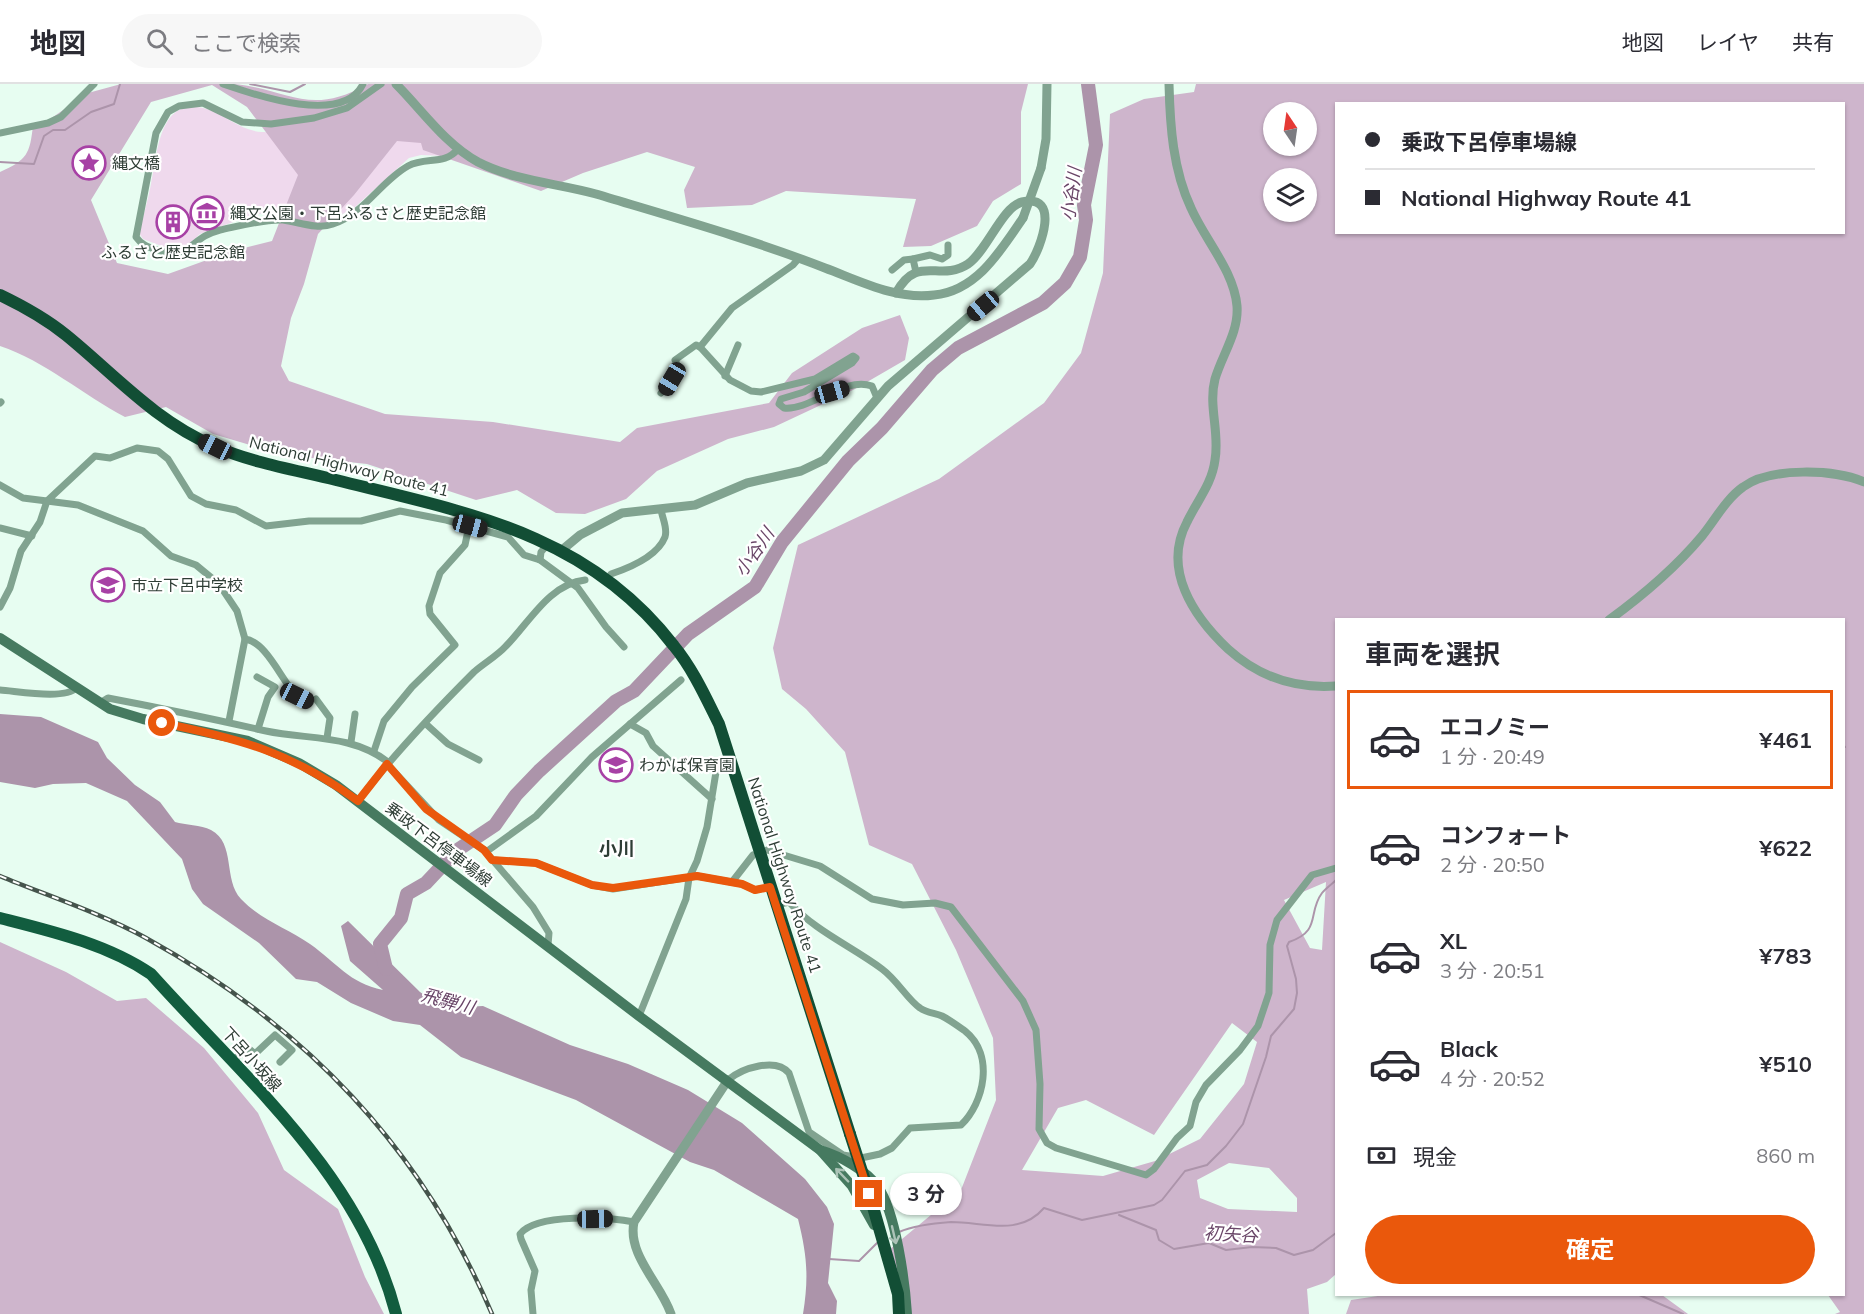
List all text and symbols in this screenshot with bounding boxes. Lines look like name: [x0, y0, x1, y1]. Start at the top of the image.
search box: [122, 14, 542, 68]
text: 地図: [30, 25, 86, 60]
icon: search: [143, 25, 176, 58]
text: ここで検索: [191, 29, 301, 57]
text: 地図: [1622, 29, 1664, 55]
text: レイヤ: [1697, 29, 1759, 55]
text: 共有: [1792, 29, 1834, 55]
north arrow: [1263, 102, 1317, 156]
map controls: [1263, 102, 1317, 222]
text: 乗政下呂停車場線: [1401, 128, 1577, 156]
place icon: 縄文橋: [71, 145, 107, 181]
place label: 縄文橋: [112, 153, 160, 173]
water label: 小谷川: [1056, 164, 1086, 222]
button: layers: [1263, 168, 1317, 222]
text: National Highway Route 41: [1401, 184, 1691, 212]
museum icon: 縄文公園・下呂ふるさと歴史記念館: [189, 195, 225, 231]
place label: 縄文公園・下呂ふるさと歴史記念館: [230, 203, 486, 223]
building icon: ふるさと歴史記念館: [155, 204, 191, 240]
place label: ふるさと歴史記念館: [101, 242, 245, 262]
car: [963, 288, 1003, 324]
car: [655, 359, 689, 399]
car: [812, 378, 852, 406]
car: [195, 431, 235, 463]
street label: National Highway Route 41: [247, 432, 451, 500]
car: [450, 513, 490, 539]
water label: 小谷川: [729, 522, 780, 581]
school or university icon: 市立下呂中学校: [90, 567, 126, 603]
place label: 市立下呂中学校: [131, 575, 243, 595]
text: 車両を選択: [1365, 637, 1500, 671]
car: [277, 680, 317, 712]
route start: [148, 709, 175, 736]
icon: car: [1368, 713, 1422, 767]
text: エコノミー: [1440, 713, 1550, 741]
text: ¥461: [1759, 726, 1812, 754]
text: 1 分 · 20:49: [1440, 744, 1545, 769]
school or university icon: わかば保育園: [598, 747, 634, 783]
place label: わかば保育園: [639, 755, 735, 775]
street label: National Highway Route 41: [744, 774, 826, 976]
street label: 乗政下呂停車場線: [382, 797, 496, 891]
icon: car: [1368, 821, 1422, 875]
text: コンフォート: [1440, 821, 1571, 849]
text: ¥622: [1759, 834, 1812, 862]
district label: 小川: [599, 837, 635, 860]
text: 2 分 · 20:50: [1440, 852, 1545, 877]
text: XL: [1440, 927, 1467, 955]
icon: car: [1368, 929, 1422, 983]
text: ¥783: [1759, 942, 1812, 970]
text: 3 分 · 20:51: [1440, 958, 1545, 983]
water label: 飛騨川: [419, 983, 479, 1020]
street label: 下呂小坂線: [218, 1023, 286, 1095]
text: Black: [1440, 1035, 1498, 1063]
icon: car: [1368, 1037, 1422, 1091]
text: ¥510: [1759, 1050, 1812, 1078]
text: 4 分 · 20:52: [1440, 1066, 1545, 1091]
icon: cash: [1365, 1139, 1398, 1172]
text: 現金: [1413, 1143, 1457, 1171]
text: 860 m: [1756, 1143, 1815, 1168]
one-way arrow: [835, 1168, 849, 1183]
callout: 3 分: [890, 1173, 962, 1215]
route end: [855, 1180, 882, 1207]
text: 3 分: [907, 1181, 945, 1206]
car: [577, 1210, 613, 1228]
button: 確定: [1365, 1215, 1815, 1284]
water label: 初矢谷: [1203, 1221, 1261, 1247]
one-way arrow: [889, 1225, 901, 1244]

